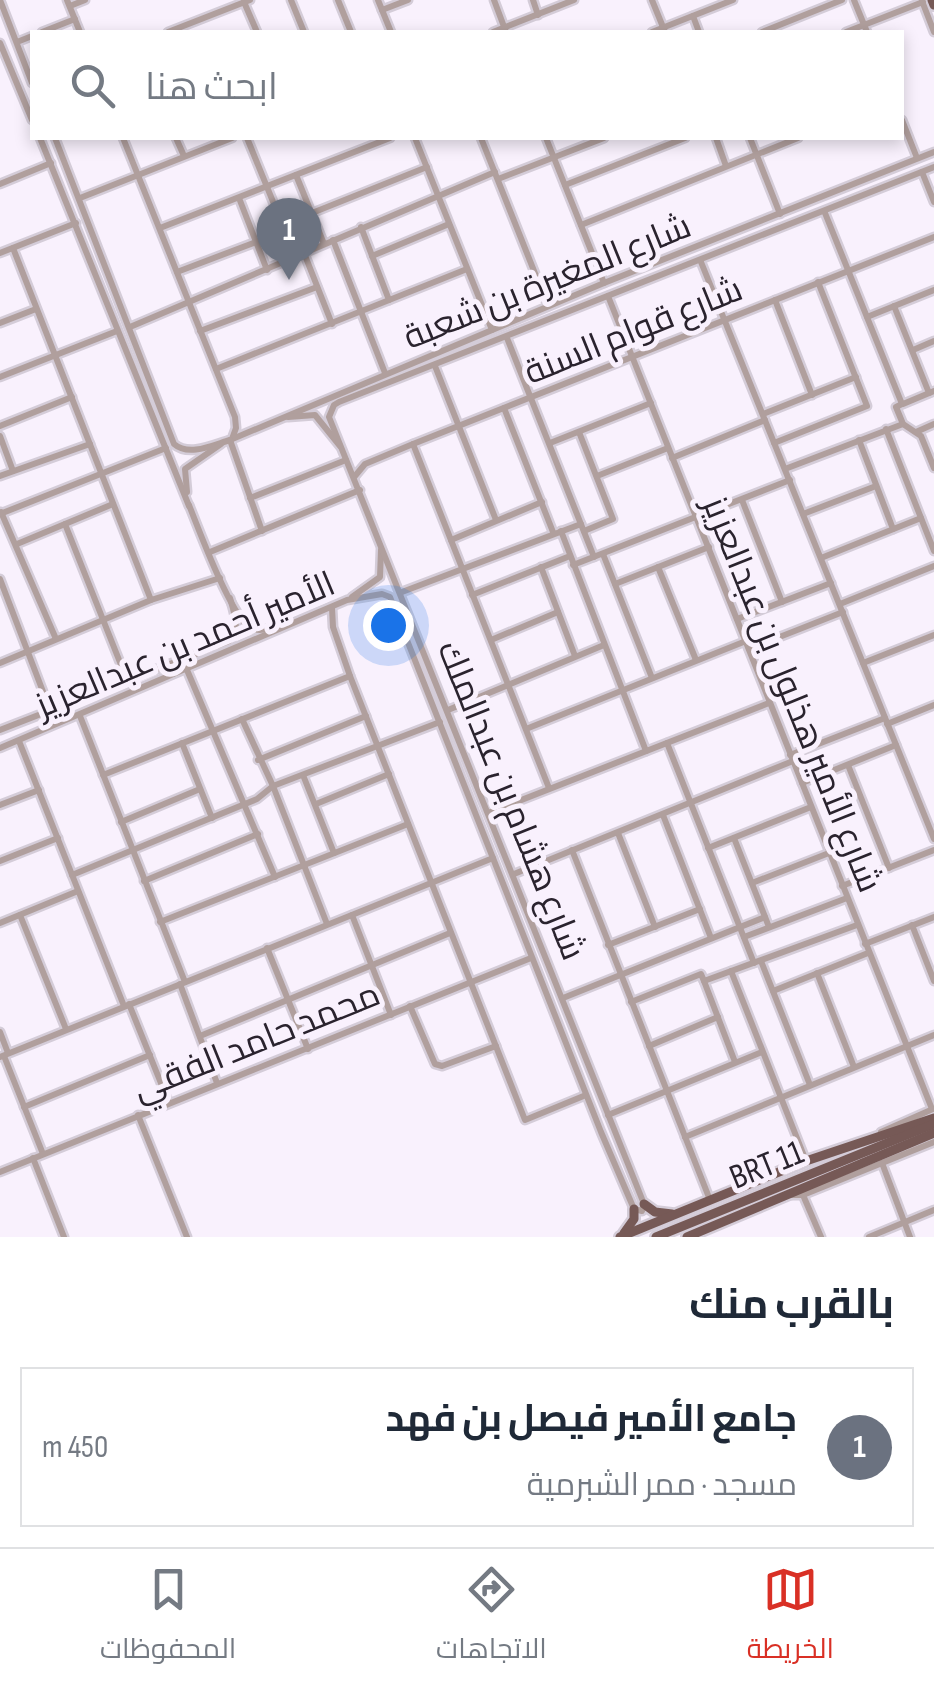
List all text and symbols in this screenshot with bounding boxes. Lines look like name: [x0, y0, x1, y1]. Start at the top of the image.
search box: [30, 30, 904, 140]
icon: search: [65, 58, 120, 113]
text: ابحث هنا: [145, 65, 278, 110]
pin: 1: [256, 198, 322, 280]
street label: شارع المغيرة بن شعبة: [398, 205, 698, 360]
street label: شارع قوام السنة: [518, 268, 749, 396]
street label: شارع الأمير هذلول بن عبدالعزيز: [692, 489, 891, 899]
street label: الأمير أحمد بن عبدالعزيز: [27, 561, 342, 729]
your location: [363, 600, 414, 651]
street label: شارع هشام بن عبدالملك: [426, 635, 594, 967]
street label: محمد حامد الفقي: [127, 973, 388, 1115]
street label: BRT 11: [723, 1131, 810, 1199]
text: بالقرب منك: [689, 1280, 894, 1331]
text: جامع الأمير فيصل بن فهد: [385, 1397, 797, 1442]
text: 450 m: [42, 1428, 108, 1467]
text: 1: [853, 1428, 866, 1467]
text: مسجد · ممر الشبرمية: [527, 1466, 797, 1505]
tab: المحفوظات: [100, 1562, 236, 1674]
tab: الاتجاهات: [436, 1562, 547, 1674]
tab: الخريطة: [747, 1562, 834, 1674]

